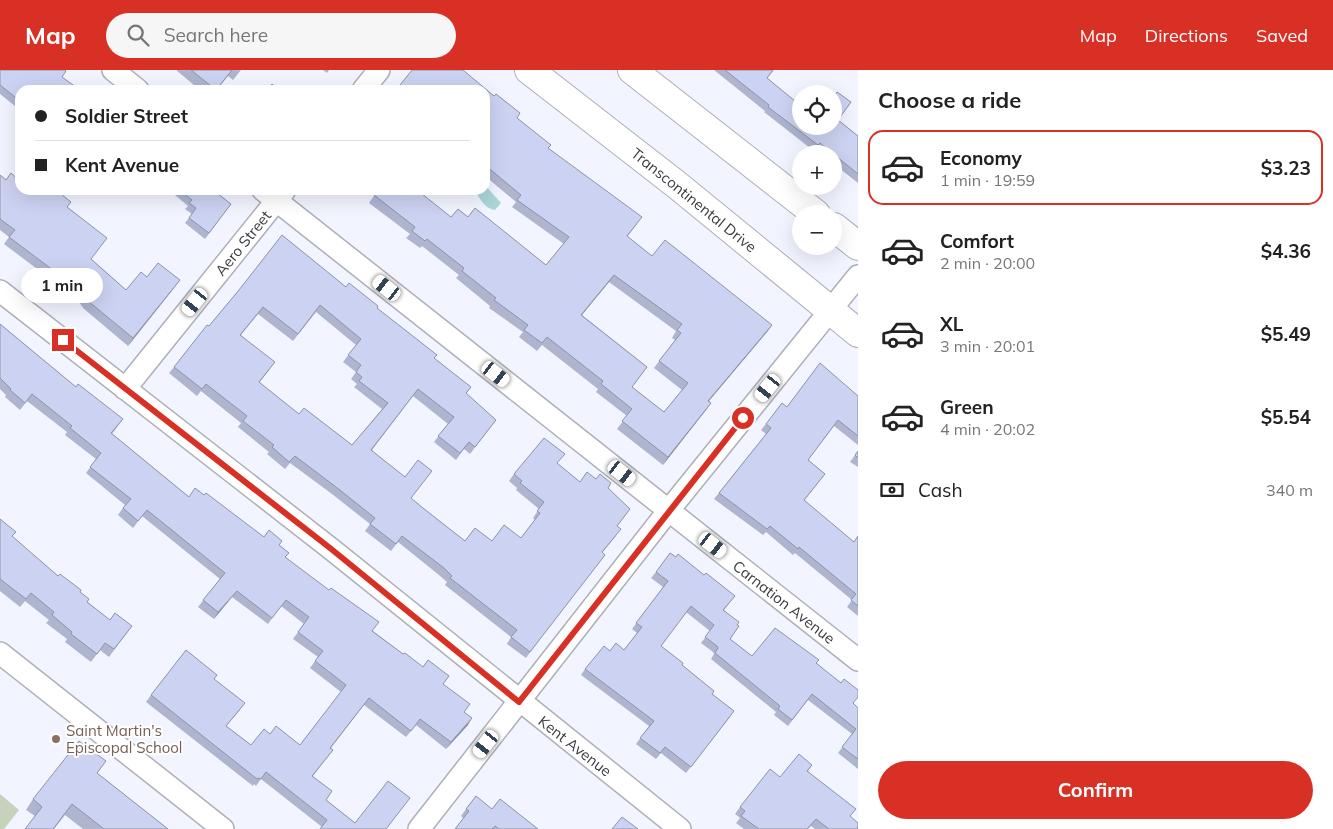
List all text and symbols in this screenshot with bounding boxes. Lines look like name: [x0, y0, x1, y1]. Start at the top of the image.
search box: [106, 13, 456, 58]
text: Map: [25, 20, 76, 50]
icon: search: [124, 21, 152, 49]
text: Search here: [164, 23, 268, 47]
text: Map: [1080, 24, 1117, 47]
text: Directions: [1145, 24, 1228, 47]
text: Saved: [1256, 24, 1308, 47]
map controls: [792, 85, 842, 255]
button: locate: [792, 85, 842, 135]
text: Choose a ride: [878, 86, 1021, 114]
text: Soldier Street: [65, 104, 188, 128]
street label: Transcontinental Drive: [628, 144, 760, 256]
button: +: [792, 145, 842, 195]
icon: car: [880, 145, 925, 190]
text: Economy: [940, 146, 1022, 170]
text: Kent Avenue: [65, 153, 179, 177]
text: $3.23: [1261, 156, 1311, 180]
text: 1 min · 19:59: [940, 170, 1035, 190]
button: −: [792, 205, 842, 255]
street label: Aero Street: [211, 207, 275, 279]
icon: car: [880, 228, 925, 273]
text: Comfort: [940, 229, 1014, 253]
text: $4.36: [1261, 239, 1311, 263]
text: 2 min · 20:00: [940, 253, 1035, 273]
callout: 1 min: [22, 268, 104, 302]
car: [370, 273, 403, 303]
text: 1 min: [41, 275, 83, 295]
car: [179, 286, 210, 318]
icon: car: [880, 311, 925, 356]
text: XL: [940, 312, 963, 336]
text: $5.49: [1261, 322, 1311, 346]
route end: [52, 329, 74, 351]
text: 3 min · 20:01: [940, 336, 1035, 356]
car: [479, 359, 512, 389]
car: [752, 372, 783, 404]
icon: car: [880, 394, 925, 439]
text: Green: [940, 395, 994, 419]
text: $5.54: [1261, 405, 1311, 429]
route start: [732, 407, 754, 429]
text: 4 min · 20:02: [940, 419, 1035, 439]
car: [605, 458, 638, 488]
icon: cash: [878, 476, 906, 504]
text: Cash: [918, 478, 963, 502]
text: 340 m: [1266, 480, 1313, 500]
car: [696, 530, 729, 560]
street label: Carnation Avenue: [729, 556, 839, 648]
street label: Kent Avenue: [535, 712, 615, 780]
place label: Saint Martin's Episcopal School: [66, 721, 182, 757]
car: [470, 728, 501, 760]
marker: Saint Martin's Episcopal School: [50, 733, 62, 745]
button: Confirm: [878, 761, 1313, 819]

